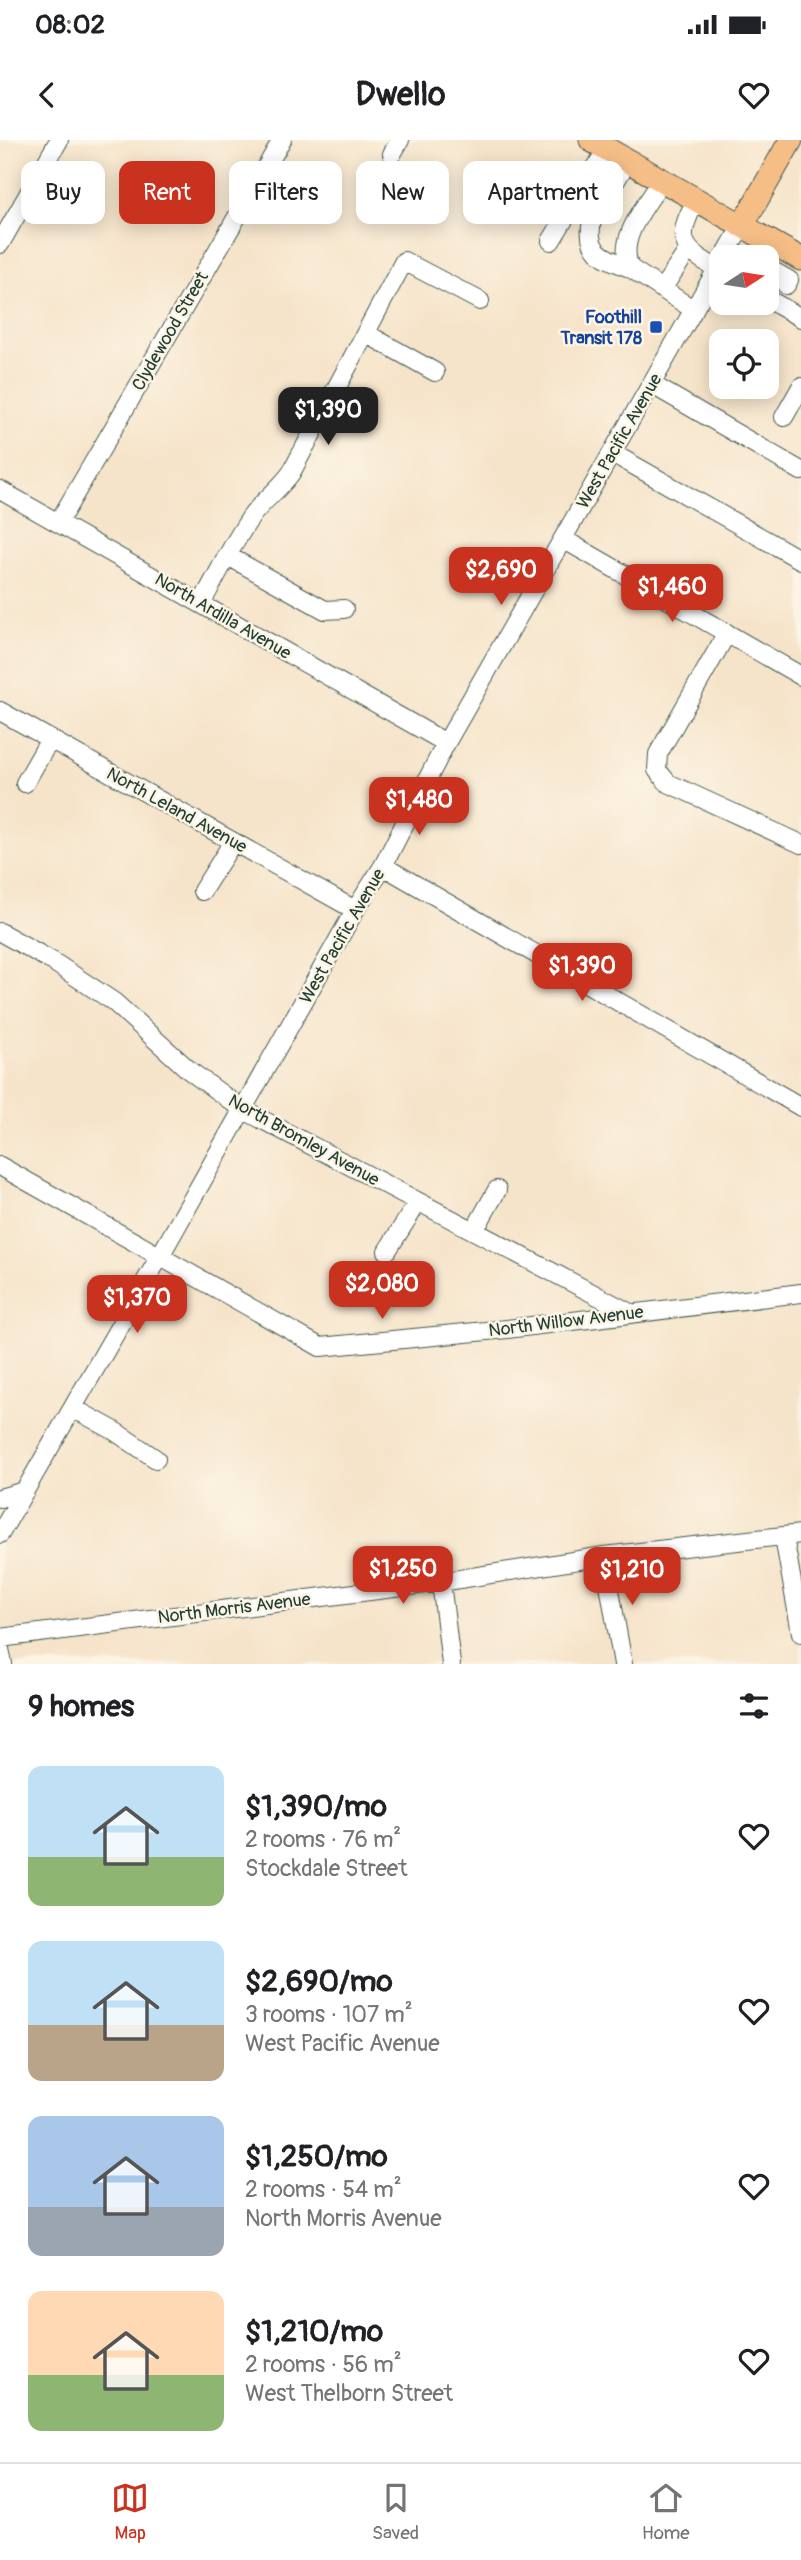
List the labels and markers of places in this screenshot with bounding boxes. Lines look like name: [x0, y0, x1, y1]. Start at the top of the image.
place label: Foothill Transit 178: [559, 306, 642, 350]
marker: Foothill Transit 178: [648, 319, 664, 335]
pin: $1,390: [271, 387, 385, 447]
pin: $2,690: [444, 547, 558, 607]
pin: $1,460: [615, 564, 729, 624]
pin: $1,480: [362, 778, 476, 837]
pin: $1,390: [525, 944, 639, 1003]
pin: $2,080: [325, 1262, 439, 1321]
pin: $1,370: [80, 1276, 194, 1335]
pin: $1,250: [346, 1546, 460, 1606]
pin: $1,210: [575, 1548, 689, 1607]

